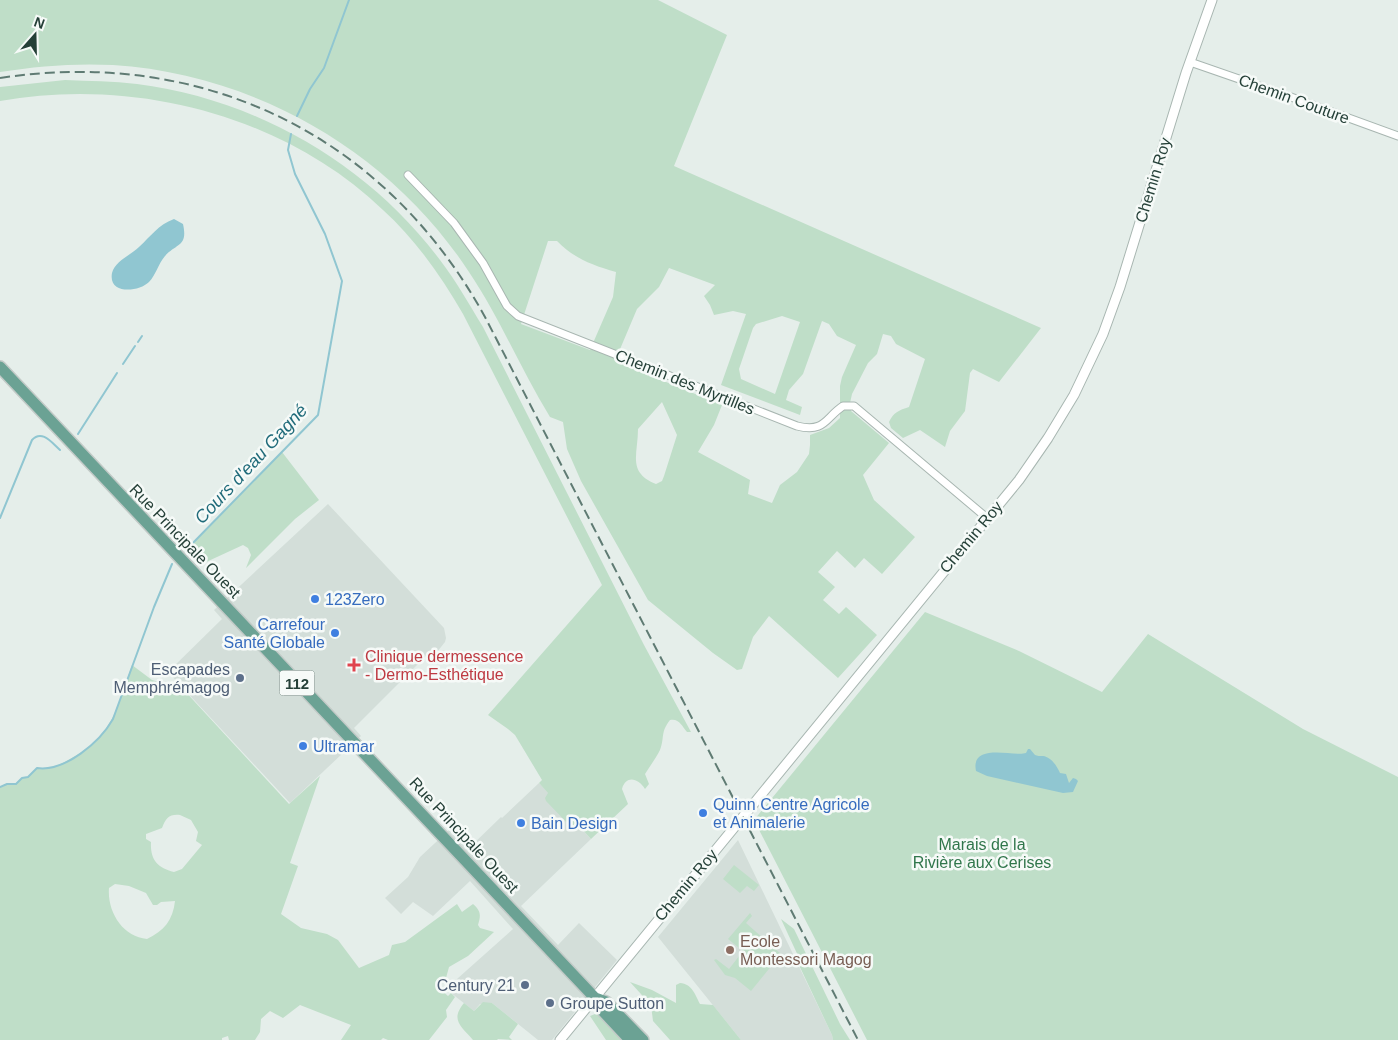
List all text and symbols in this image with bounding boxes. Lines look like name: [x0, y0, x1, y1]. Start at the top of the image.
north arrow: [10, 10, 60, 60]
text: N: [32, 14, 47, 32]
street label: Chemin Couture: [1236, 71, 1352, 127]
street label: Chemin Roy: [1132, 135, 1174, 225]
street label: Chemin des Myrtilles: [613, 346, 757, 418]
water label: Cours d'eau Gagné: [191, 400, 311, 528]
street label: Rue Principale Ouest: [126, 481, 244, 602]
street label: Chemin Roy: [936, 498, 1006, 576]
place label: 123Zero: [325, 591, 385, 608]
marker: 123Zero: [309, 593, 321, 605]
place label: Carrefour Santé Globale: [224, 616, 326, 651]
marker: Carrefour Santé Globale: [329, 627, 341, 639]
place label: Clinique dermessence - Dermo-Esthétique: [365, 648, 523, 683]
marker: Clinique dermessence - Dermo-Esthétique: [347, 658, 361, 672]
place label: Escapades Memphrémagog: [114, 661, 230, 696]
road number: 112: [280, 670, 314, 696]
marker: Escapades Memphrémagog: [234, 672, 246, 684]
place label: Ultramar: [313, 738, 375, 755]
marker: Ultramar: [297, 740, 309, 752]
street label: Rue Principale Ouest: [406, 774, 522, 896]
place label: Quinn Centre Agricole et Animalerie: [713, 796, 870, 831]
marker: Quinn Centre Agricole et Animalerie: [697, 807, 709, 819]
place label: Bain Design: [531, 815, 617, 832]
marker: Bain Design: [515, 817, 527, 829]
park label: Marais de la Rivière aux Cerises: [913, 836, 1051, 871]
street label: Chemin Roy: [651, 846, 721, 924]
place label: Ecole Montessori Magog: [740, 933, 872, 968]
marker: Ecole Montessori Magog: [724, 944, 736, 956]
place label: Century 21: [437, 977, 515, 994]
marker: Century 21: [519, 979, 531, 991]
place label: Groupe Sutton: [560, 995, 664, 1012]
marker: Groupe Sutton: [544, 997, 556, 1009]

